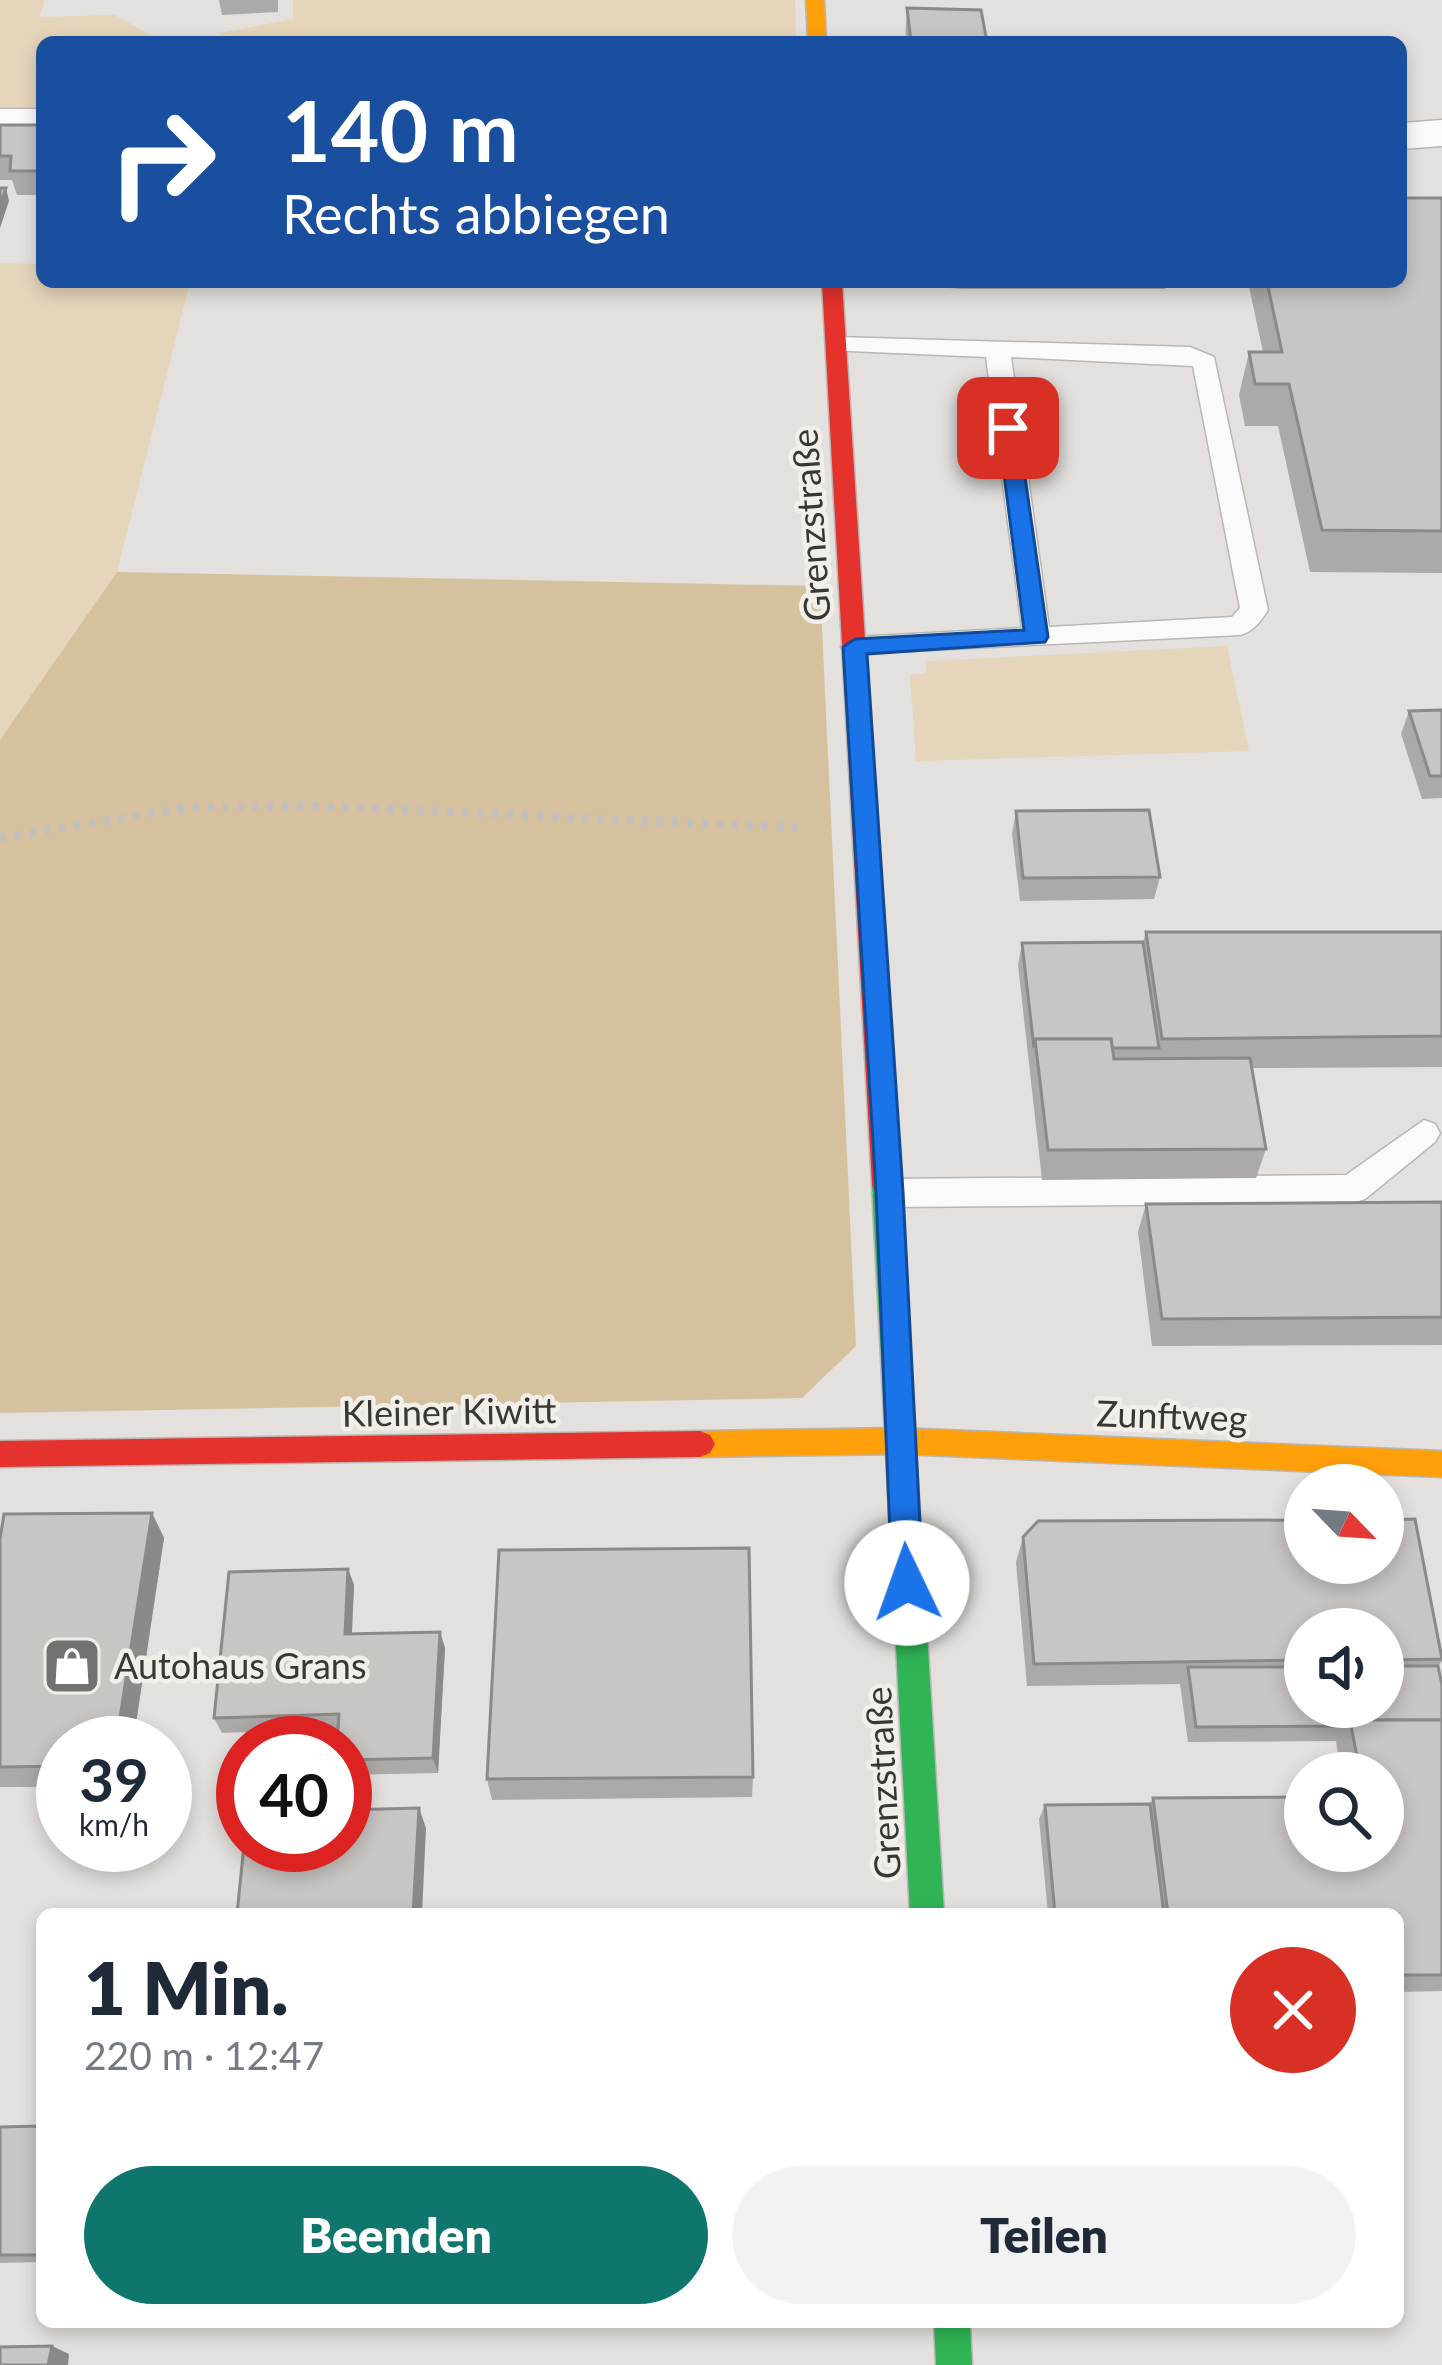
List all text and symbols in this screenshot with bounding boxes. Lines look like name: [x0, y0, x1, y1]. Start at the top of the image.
text: 140 m: [282, 79, 519, 180]
icon: right: [84, 84, 240, 240]
text: Rechts abbiegen: [282, 181, 670, 246]
pin: [957, 377, 1059, 479]
icon: arrive: [975, 395, 1041, 461]
street label: Grenzstraße: [781, 427, 839, 623]
street label: Kleiner Kiwitt: [341, 1387, 557, 1435]
street label: Zunftweg: [1096, 1390, 1248, 1440]
north arrow: [1284, 1464, 1404, 1584]
map controls: [1284, 1464, 1404, 1872]
position arrow: [844, 1520, 970, 1646]
button: sound: [1284, 1608, 1404, 1728]
shop icon: Autohaus Grans: [41, 1635, 103, 1697]
place label: Autohaus Grans: [114, 1643, 366, 1687]
street label: Grenzstraße: [855, 1686, 909, 1880]
speed limit sign: 40: [216, 1716, 372, 1872]
text: 39: [79, 1743, 149, 1815]
button: search: [1284, 1752, 1404, 1872]
text: km/h: [79, 1806, 149, 1842]
text: 1 Min.: [84, 1944, 288, 2030]
button: close: [1230, 1947, 1356, 2073]
text: 220 m · 12:47: [84, 2032, 324, 2078]
button: Beenden: [84, 2166, 708, 2304]
button: Teilen: [732, 2166, 1356, 2304]

